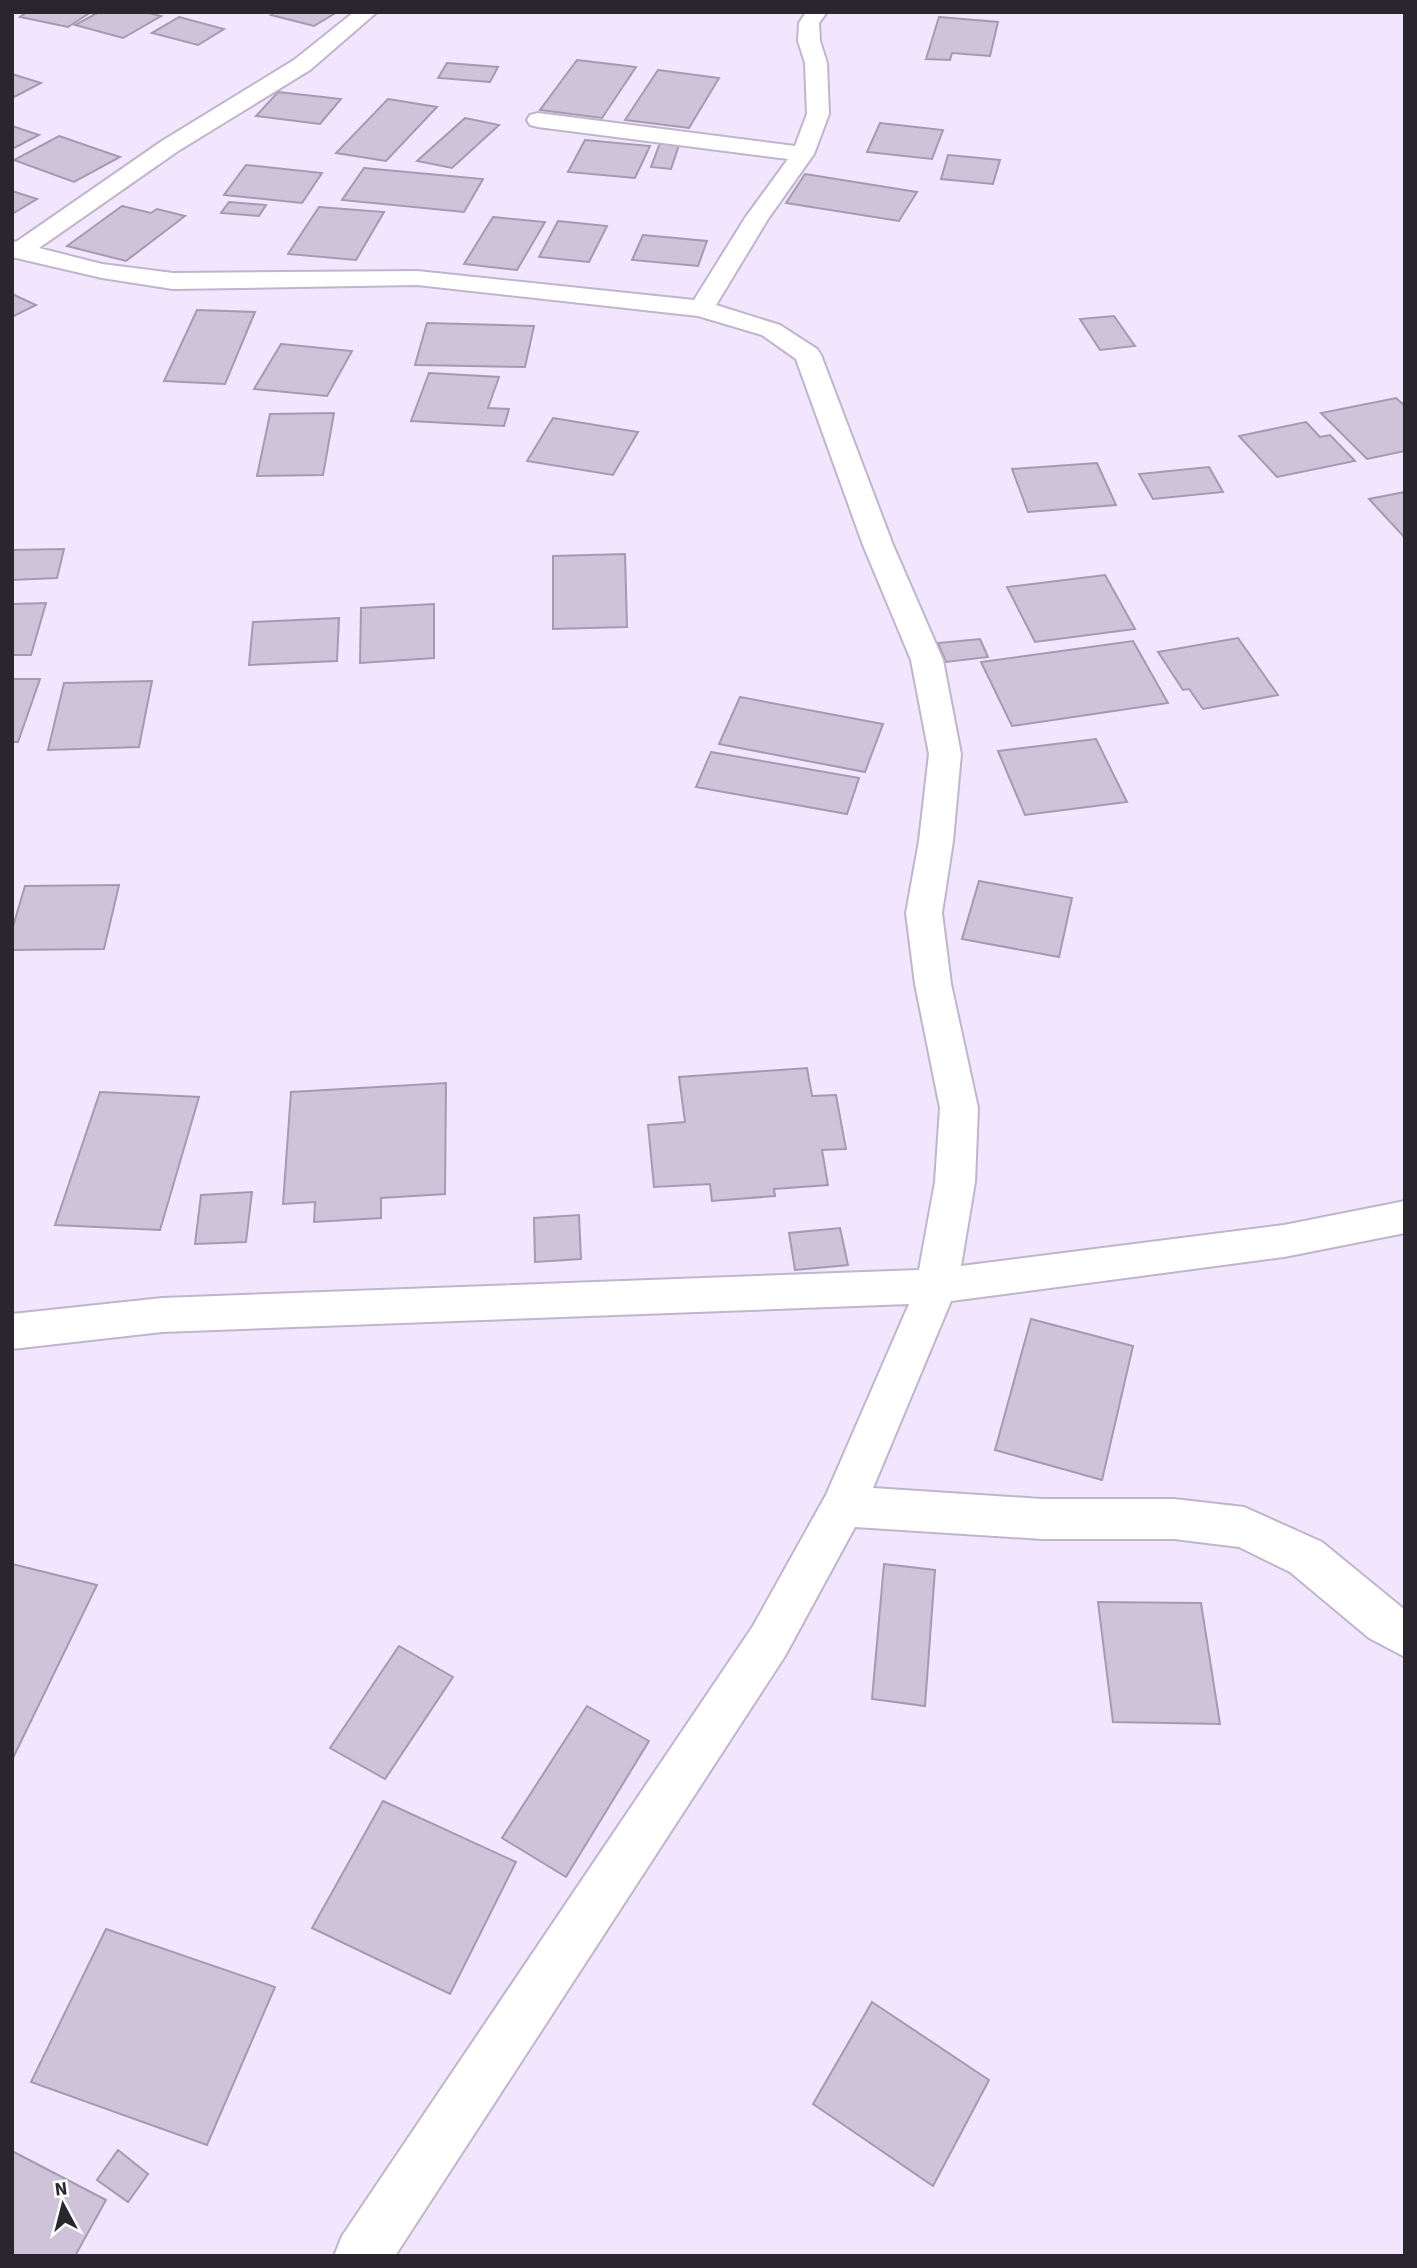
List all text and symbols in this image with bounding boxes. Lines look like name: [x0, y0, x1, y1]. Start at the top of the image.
north arrow: [28, 2170, 98, 2240]
text: N: [53, 2175, 69, 2204]

